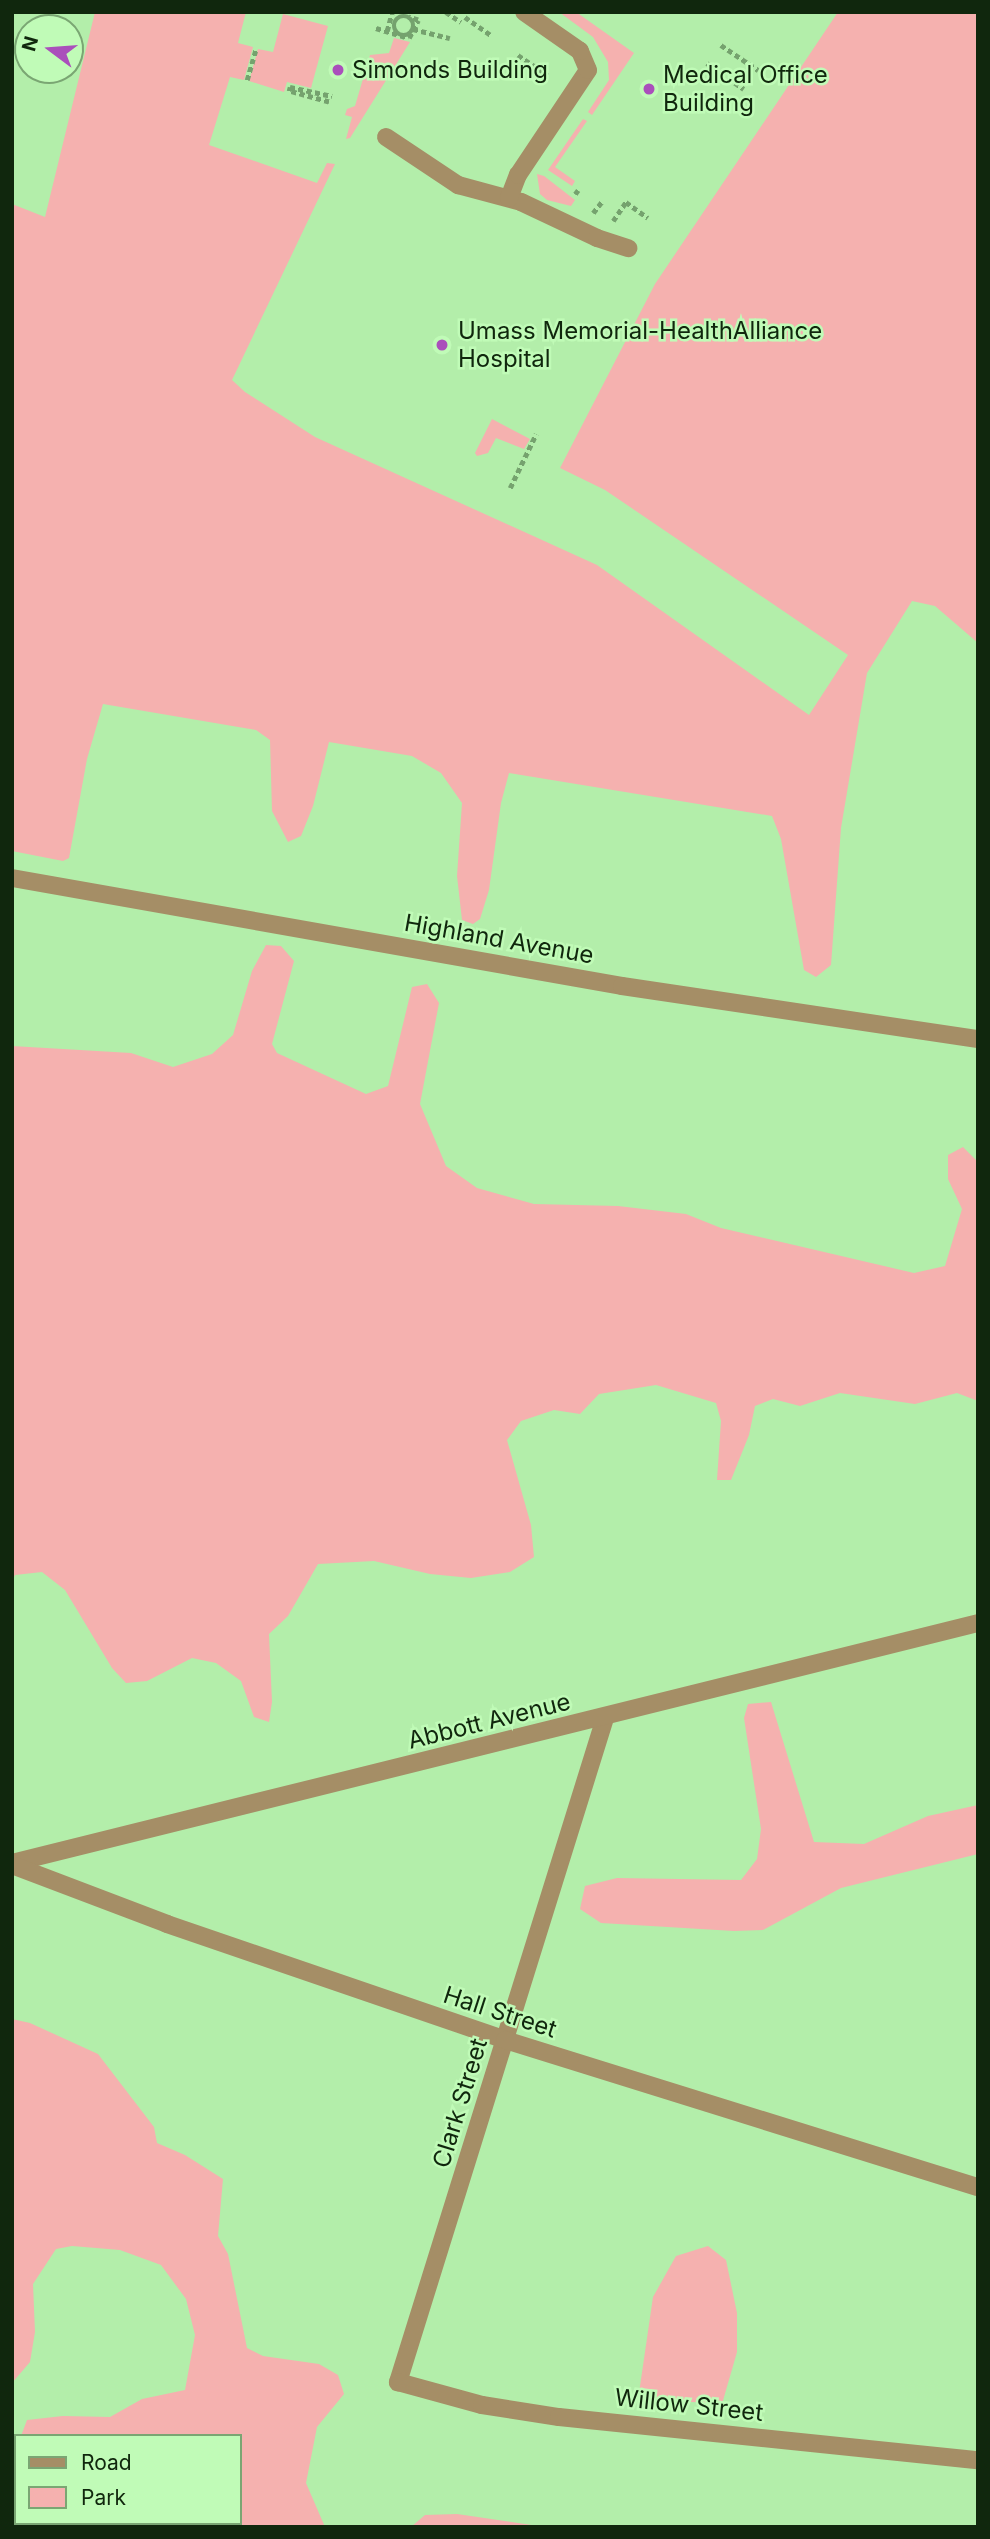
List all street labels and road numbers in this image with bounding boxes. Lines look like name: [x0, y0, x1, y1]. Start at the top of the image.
street label: Highland Avenue: [402, 908, 596, 970]
street label: Abbott Avenue: [405, 1687, 573, 1755]
street label: Hall Street: [440, 1980, 560, 2044]
street label: Clark Street: [427, 2035, 493, 2171]
street label: Willow Street: [613, 2383, 765, 2427]

